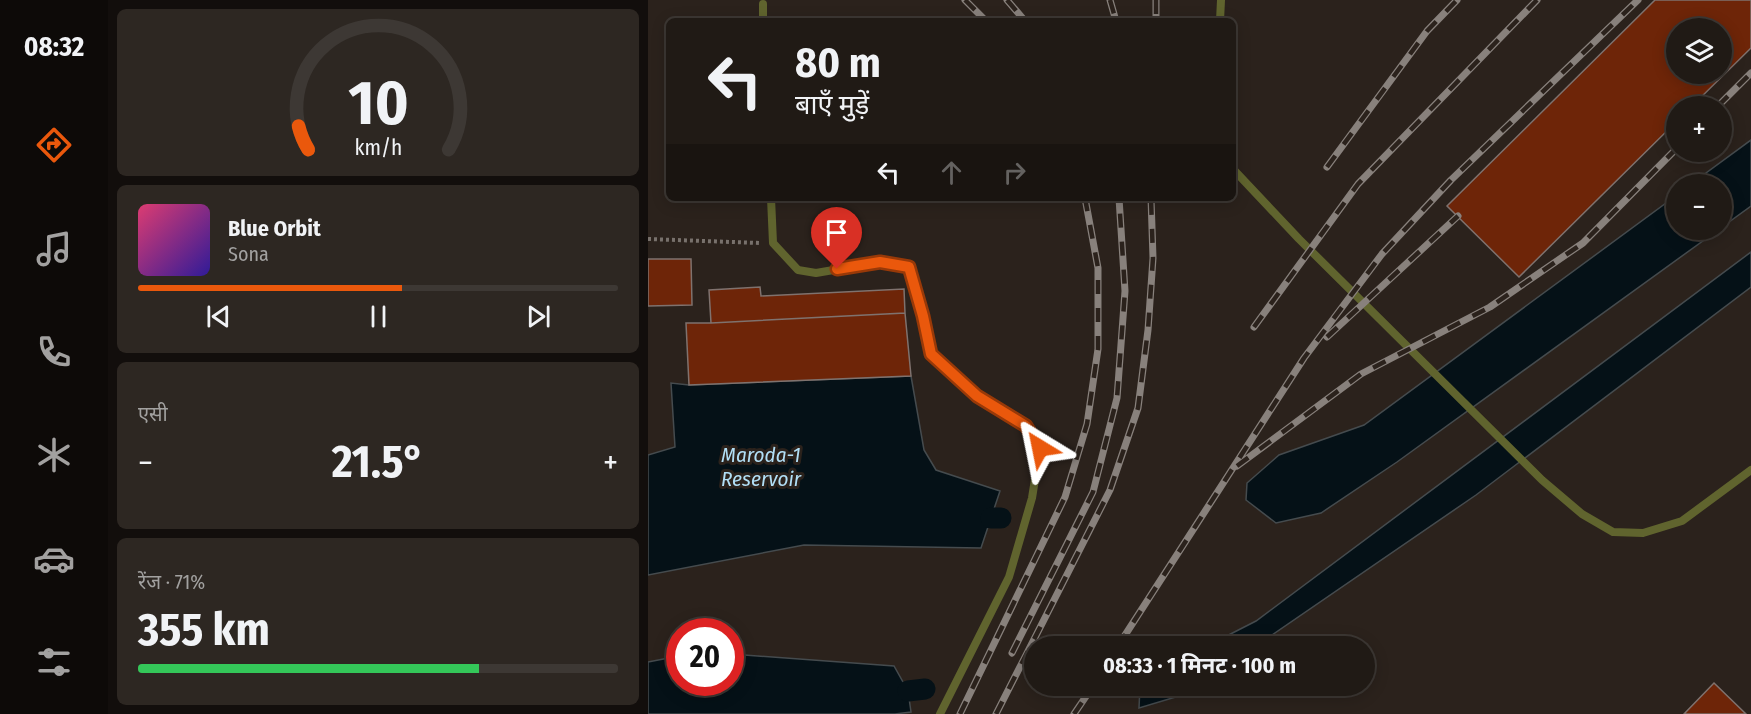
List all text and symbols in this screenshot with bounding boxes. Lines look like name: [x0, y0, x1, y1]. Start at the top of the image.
map controls: [1666, 18, 1732, 240]
button: layers: [1666, 18, 1732, 84]
text: 08:32: [24, 31, 84, 63]
text: 80 m: [795, 38, 881, 88]
icon: left: [696, 42, 774, 120]
text: 10: [348, 66, 408, 141]
text: बाएँ मुड़ें: [795, 89, 869, 121]
button: +: [1666, 96, 1732, 162]
icon: directions: [33, 124, 75, 166]
text: km/h: [354, 135, 402, 161]
icon: left: [872, 156, 905, 189]
icon: ahead: [935, 156, 968, 189]
icon: right: [998, 156, 1031, 189]
button: −: [1666, 174, 1732, 240]
pin: [811, 207, 862, 269]
text: Blue Orbit: [228, 215, 321, 242]
icon: arrive: [820, 216, 853, 249]
icon: music: [33, 228, 75, 270]
text: Sona: [228, 242, 269, 266]
icon: previous: [202, 300, 235, 333]
icon: pause: [362, 300, 395, 333]
icon: next: [522, 300, 555, 333]
icon: phone: [33, 331, 75, 373]
text: एसी: [138, 402, 168, 426]
position arrow: [1008, 416, 1072, 480]
icon: climate: [33, 434, 75, 476]
text: 21.5°: [332, 435, 424, 489]
water label: Maroda-1 Reservoir: [721, 442, 802, 492]
text: −: [138, 443, 153, 483]
text: +: [603, 443, 618, 483]
icon: car: [33, 538, 75, 580]
text: रेंज · 71%: [138, 570, 205, 594]
text: 355 km: [138, 603, 270, 657]
speed limit sign: 20: [666, 618, 744, 696]
icon: filters: [33, 641, 75, 683]
text: 08:33 · 1 मिनट · 100 m: [1103, 652, 1296, 679]

